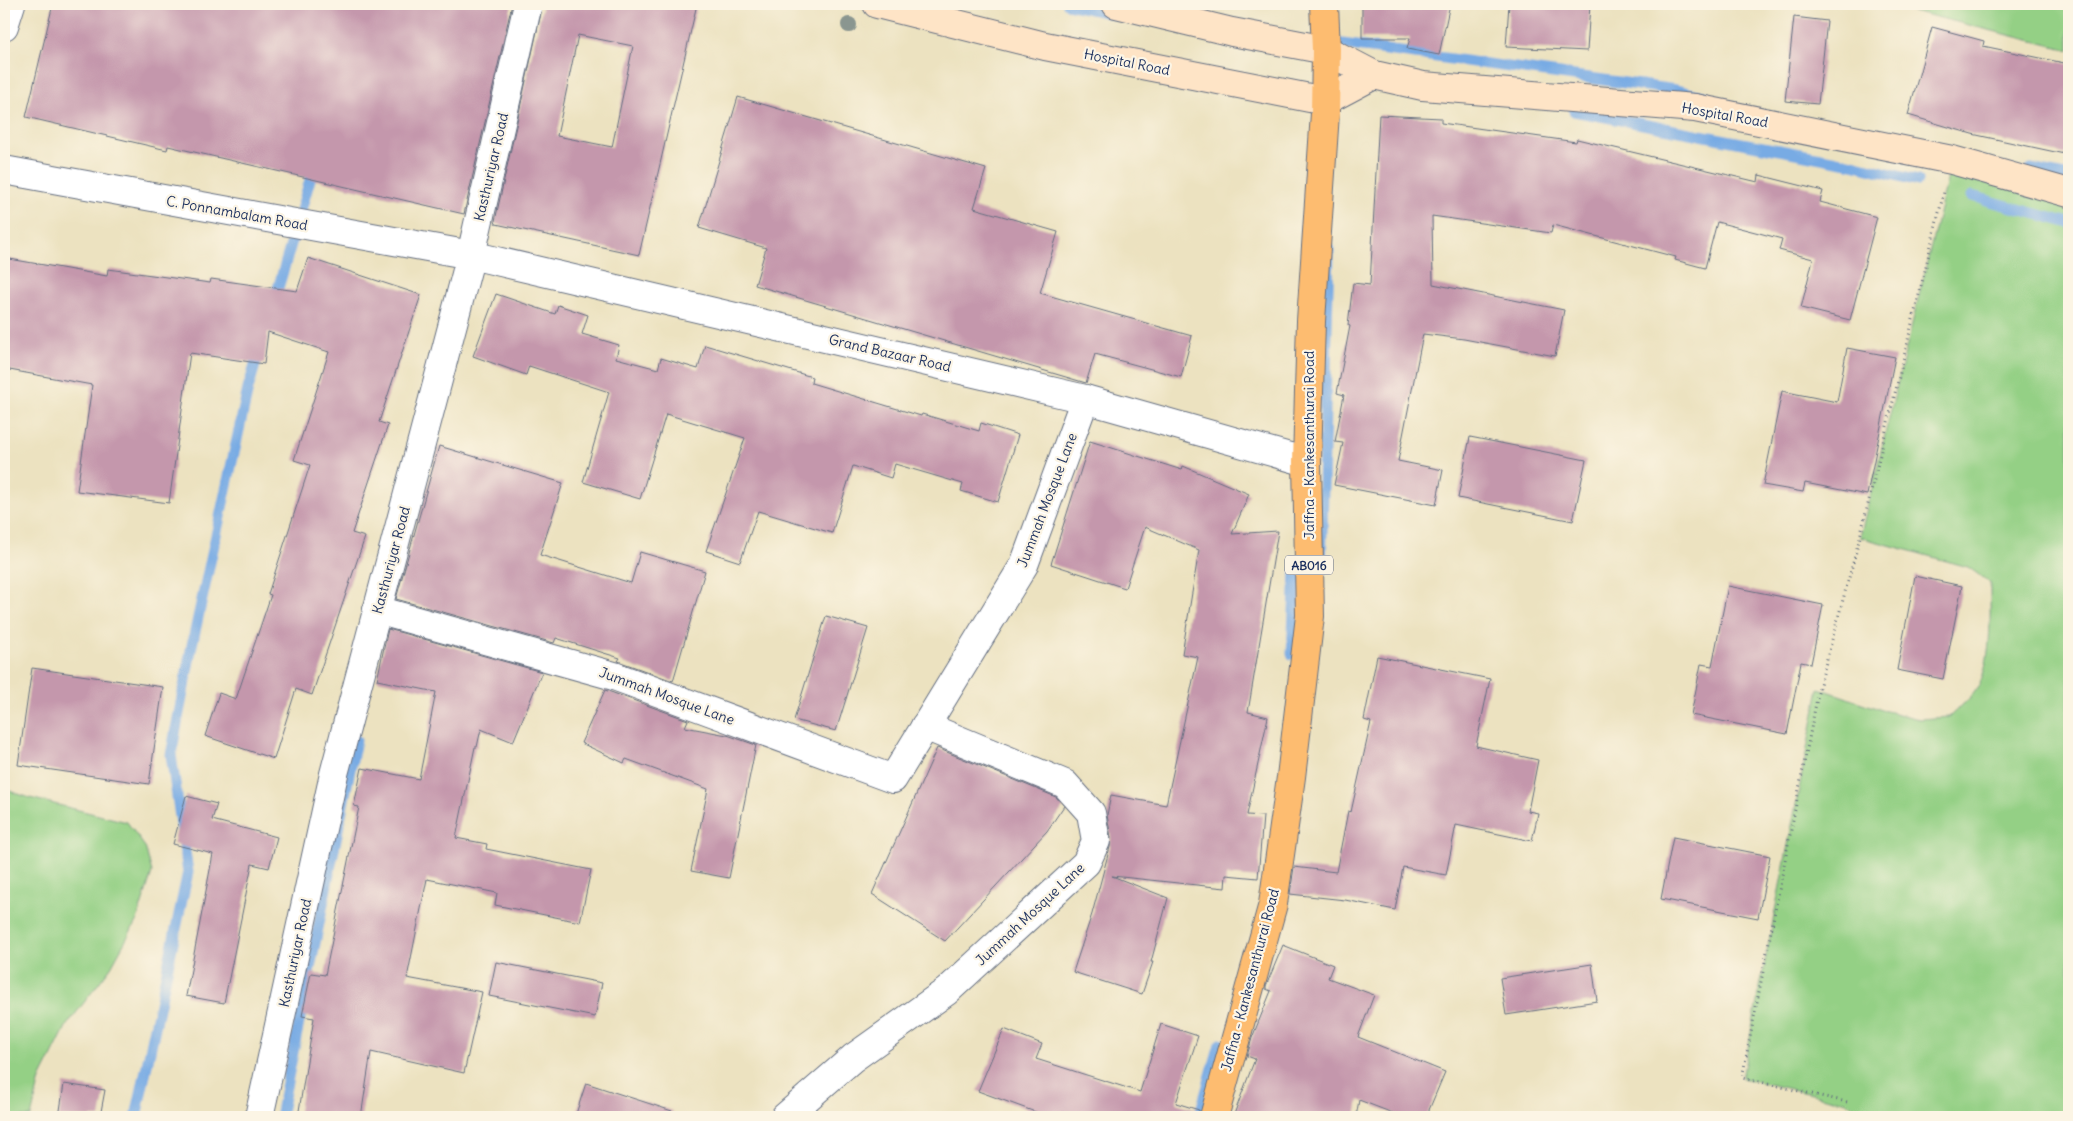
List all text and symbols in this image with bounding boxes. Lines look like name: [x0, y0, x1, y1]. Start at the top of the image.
street label: Hospital Road: [1082, 45, 1172, 79]
street label: Hospital Road: [1680, 99, 1770, 131]
street label: Kasthuriyar Road: [470, 111, 512, 223]
street label: C. Ponnambalam Road: [165, 192, 309, 234]
street label: Grand Bazaar Road: [827, 330, 953, 376]
street label: Jaffna - Kankesanthurai Road: [1300, 351, 1318, 539]
street label: Jummah Mosque Lane: [1013, 430, 1081, 570]
street label: Kasthuriyar Road: [368, 504, 414, 616]
road number: AB016: [1285, 556, 1333, 574]
street label: Jummah Mosque Lane: [597, 663, 737, 729]
street label: Jummah Mosque Lane: [972, 859, 1088, 969]
street label: Jaffna - Kankesanthurai Road: [1217, 887, 1283, 1073]
street label: Kasthuriyar Road: [275, 897, 315, 1009]

